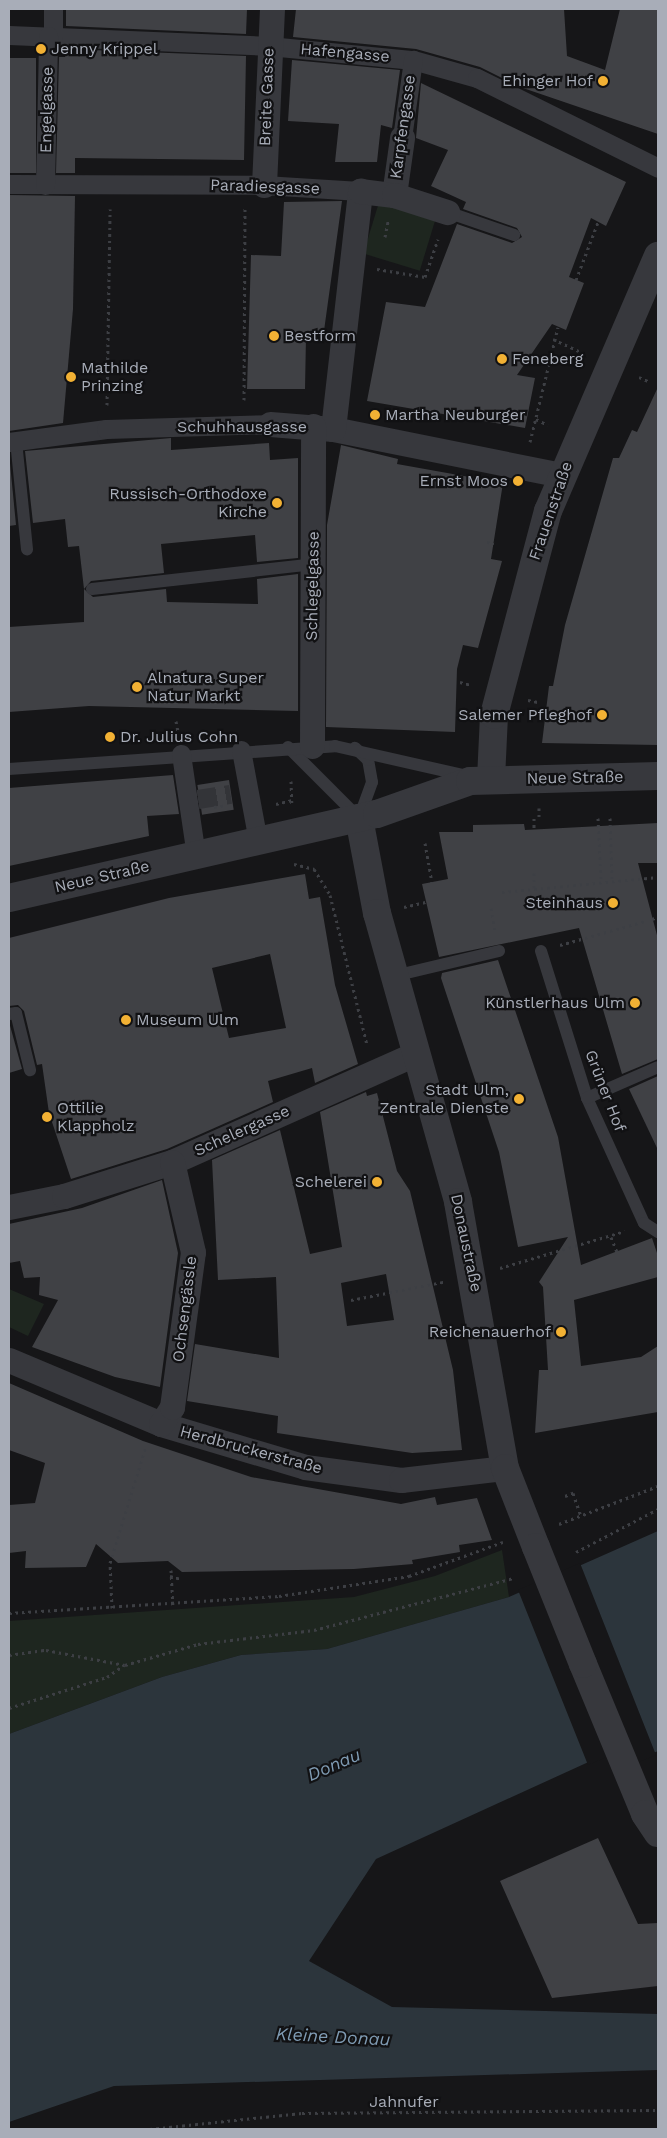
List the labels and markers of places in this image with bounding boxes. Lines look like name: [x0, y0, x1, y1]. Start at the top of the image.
place label: Jenny Krippel: [51, 39, 158, 59]
marker: Jenny Krippel: [35, 43, 47, 55]
place label: Ehinger Hof: [502, 71, 593, 91]
marker: Ehinger Hof: [597, 75, 609, 87]
place label: Bestform: [284, 326, 356, 346]
marker: Bestform: [268, 330, 280, 342]
place label: Feneberg: [512, 349, 583, 369]
marker: Feneberg: [496, 353, 508, 365]
place label: Mathilde Prinzing: [81, 358, 148, 396]
marker: Mathilde Prinzing: [65, 371, 77, 383]
place label: Martha Neuburger: [385, 405, 526, 425]
marker: Martha Neuburger: [369, 409, 381, 421]
place label: Ernst Moos: [420, 471, 508, 491]
marker: Ernst Moos: [512, 475, 524, 487]
place label: Russisch-Orthodoxe Kirche: [109, 484, 267, 522]
marker: Russisch-Orthodoxe Kirche: [271, 497, 283, 509]
place label: Alnatura Super Natur Markt: [147, 668, 264, 706]
marker: Alnatura Super Natur Markt: [131, 681, 143, 693]
place label: Salemer Pfleghof: [458, 705, 592, 725]
marker: Salemer Pfleghof: [596, 709, 608, 721]
place label: Dr. Julius Cohn: [120, 727, 238, 747]
marker: Dr. Julius Cohn: [104, 731, 116, 743]
place label: Steinhaus: [525, 893, 603, 913]
marker: Steinhaus: [607, 897, 619, 909]
place label: Künstlerhaus Ulm: [485, 993, 625, 1013]
marker: Künstlerhaus Ulm: [629, 997, 641, 1009]
place label: Museum Ulm: [136, 1010, 239, 1030]
marker: Museum Ulm: [120, 1014, 132, 1026]
place label: Stadt Ulm, Zentrale Dienste: [379, 1080, 509, 1118]
marker: Stadt Ulm, Zentrale Dienste: [513, 1093, 525, 1105]
place label: Ottilie Klappholz: [57, 1098, 134, 1136]
marker: Ottilie Klappholz: [41, 1111, 53, 1123]
place label: Schelerei: [295, 1172, 367, 1192]
marker: Schelerei: [371, 1176, 383, 1188]
place label: Reichenauerhof: [429, 1322, 551, 1342]
marker: Reichenauerhof: [555, 1326, 567, 1338]

